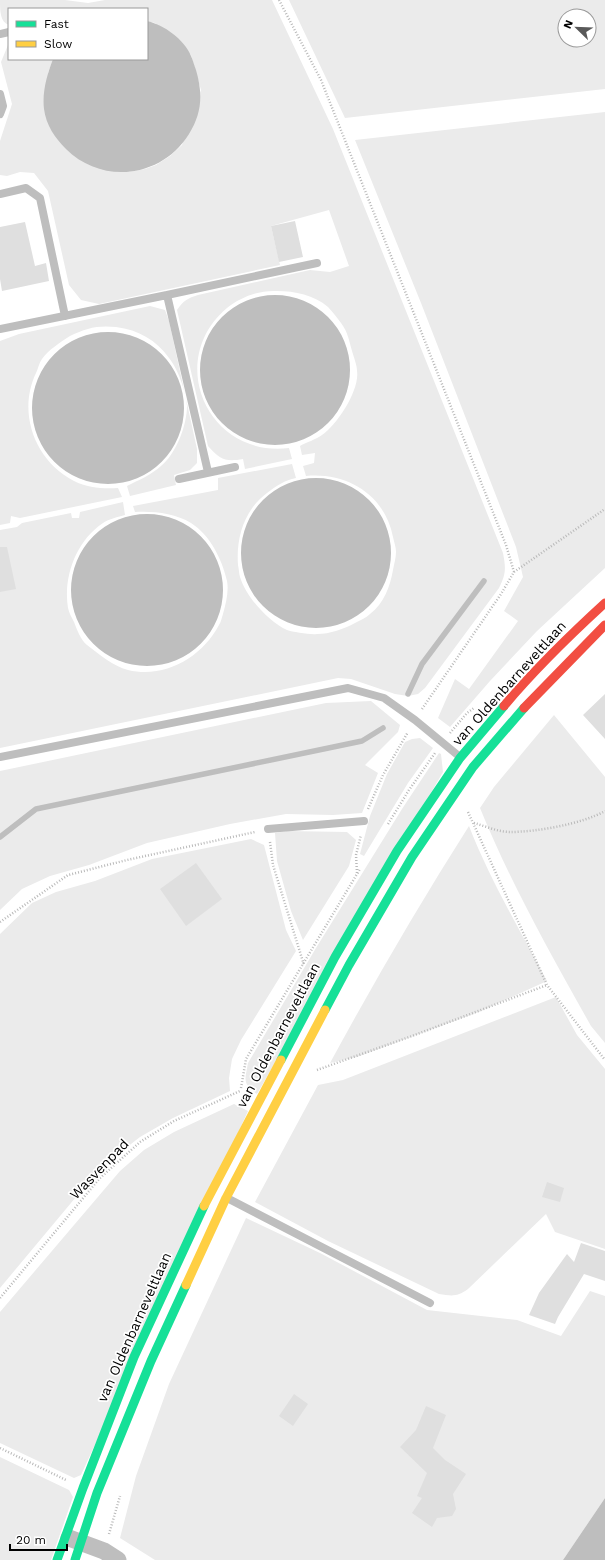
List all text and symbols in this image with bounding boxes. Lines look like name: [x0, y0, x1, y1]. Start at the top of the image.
legend: [8, 8, 148, 60]
north arrow: [557, 8, 597, 48]
text: Fast: [44, 17, 69, 31]
text: N: [561, 18, 576, 31]
text: Slow: [44, 37, 72, 51]
street label: van Oldenbarneveltlaan: [449, 618, 569, 748]
street label: van Oldenbarneveltlaan: [233, 960, 323, 1110]
street label: Wasvenpad: [66, 1136, 132, 1202]
street label: van Oldenbarneveltlaan: [94, 1250, 174, 1404]
scale bar: [10, 1526, 67, 1552]
text: 20 m: [16, 1533, 46, 1547]

